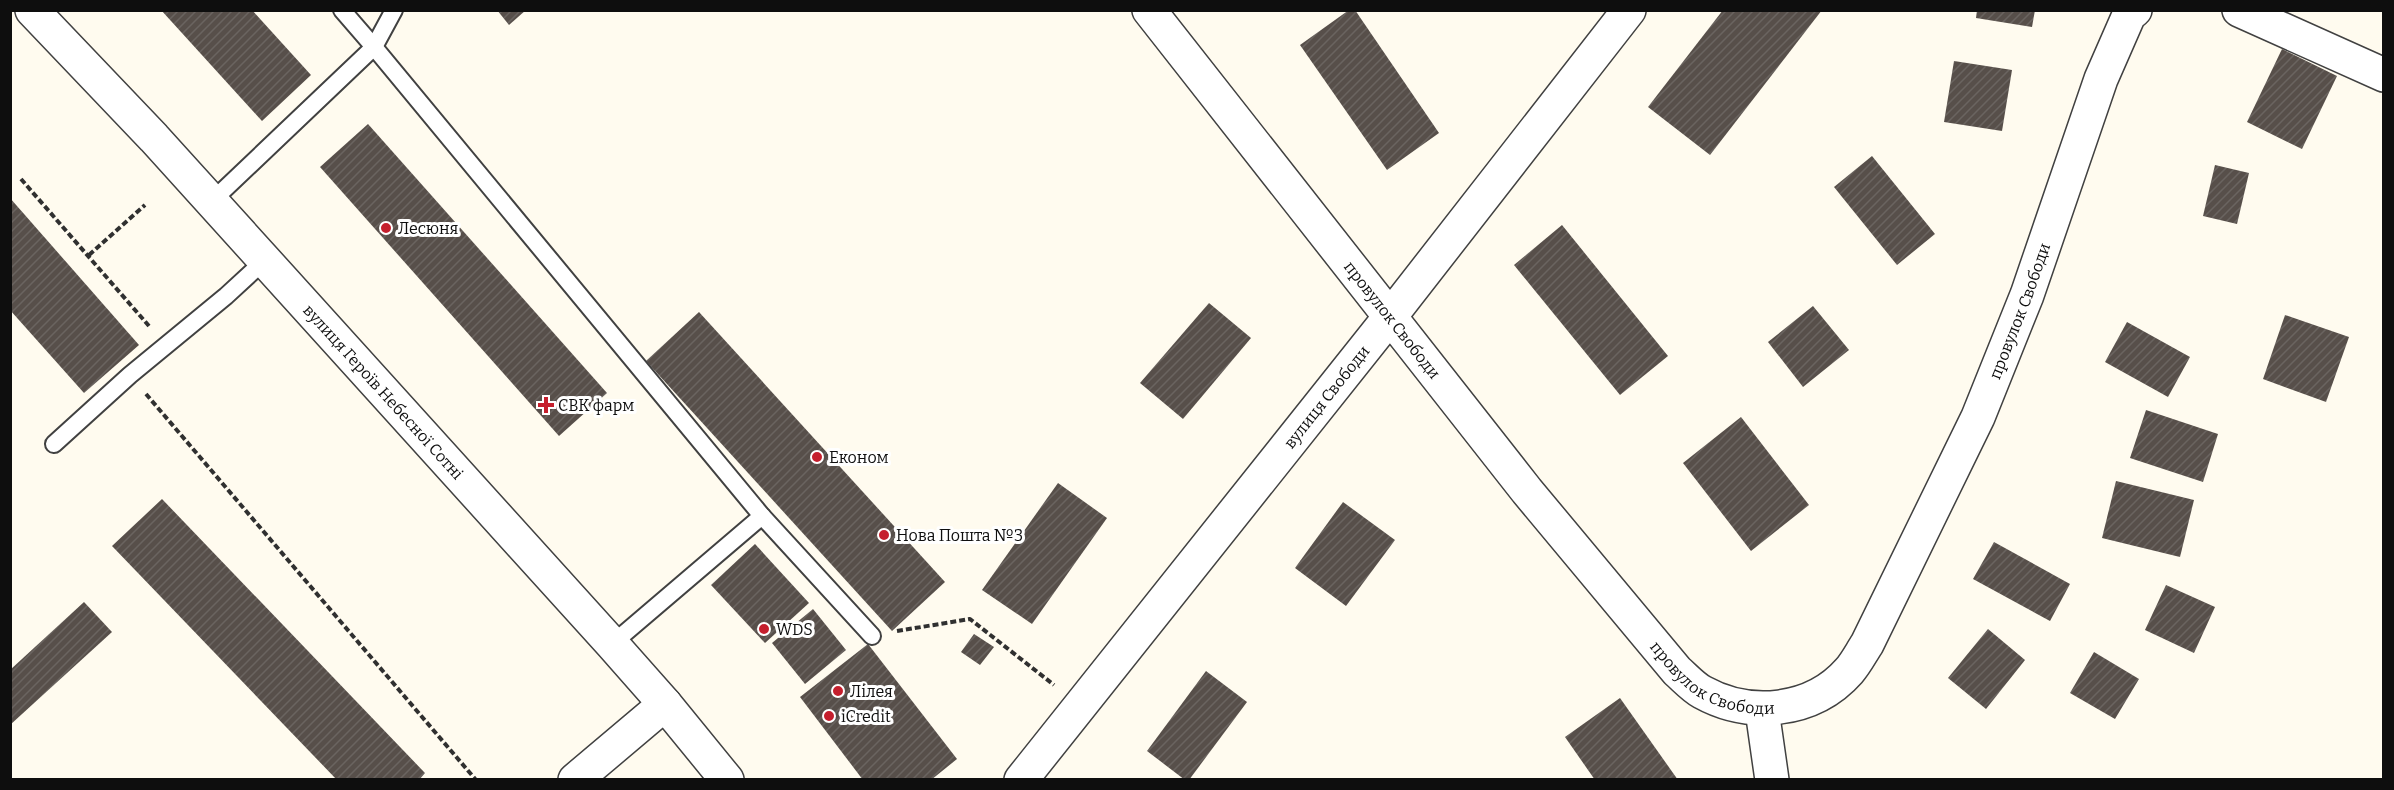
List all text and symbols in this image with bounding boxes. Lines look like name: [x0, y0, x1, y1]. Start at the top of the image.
place label: Лесюня: [398, 219, 459, 238]
marker: Лесюня: [379, 221, 393, 235]
street label: провулок Свободи: [1985, 240, 2054, 382]
street label: провулок Свободи: [1340, 257, 1444, 382]
street label: вулиця Героїв Небесної Сотні: [300, 300, 468, 483]
street label: вулиця Свободи: [1280, 341, 1373, 452]
place label: СВК фарм: [558, 396, 634, 415]
marker: СВК фарм: [539, 398, 553, 412]
place label: Економ: [829, 448, 889, 467]
marker: Економ: [810, 450, 824, 464]
place label: Нова Пошта №3: [896, 526, 1023, 545]
marker: Нова Пошта №3: [877, 528, 891, 542]
place label: WDS: [776, 620, 813, 639]
marker: WDS: [757, 622, 771, 636]
street label: провулок Свободи: [1647, 637, 1775, 718]
place label: Лілея: [850, 682, 893, 701]
marker: Лілея: [831, 684, 845, 698]
place label: iCredit: [841, 707, 891, 726]
marker: iCredit: [822, 709, 836, 723]

